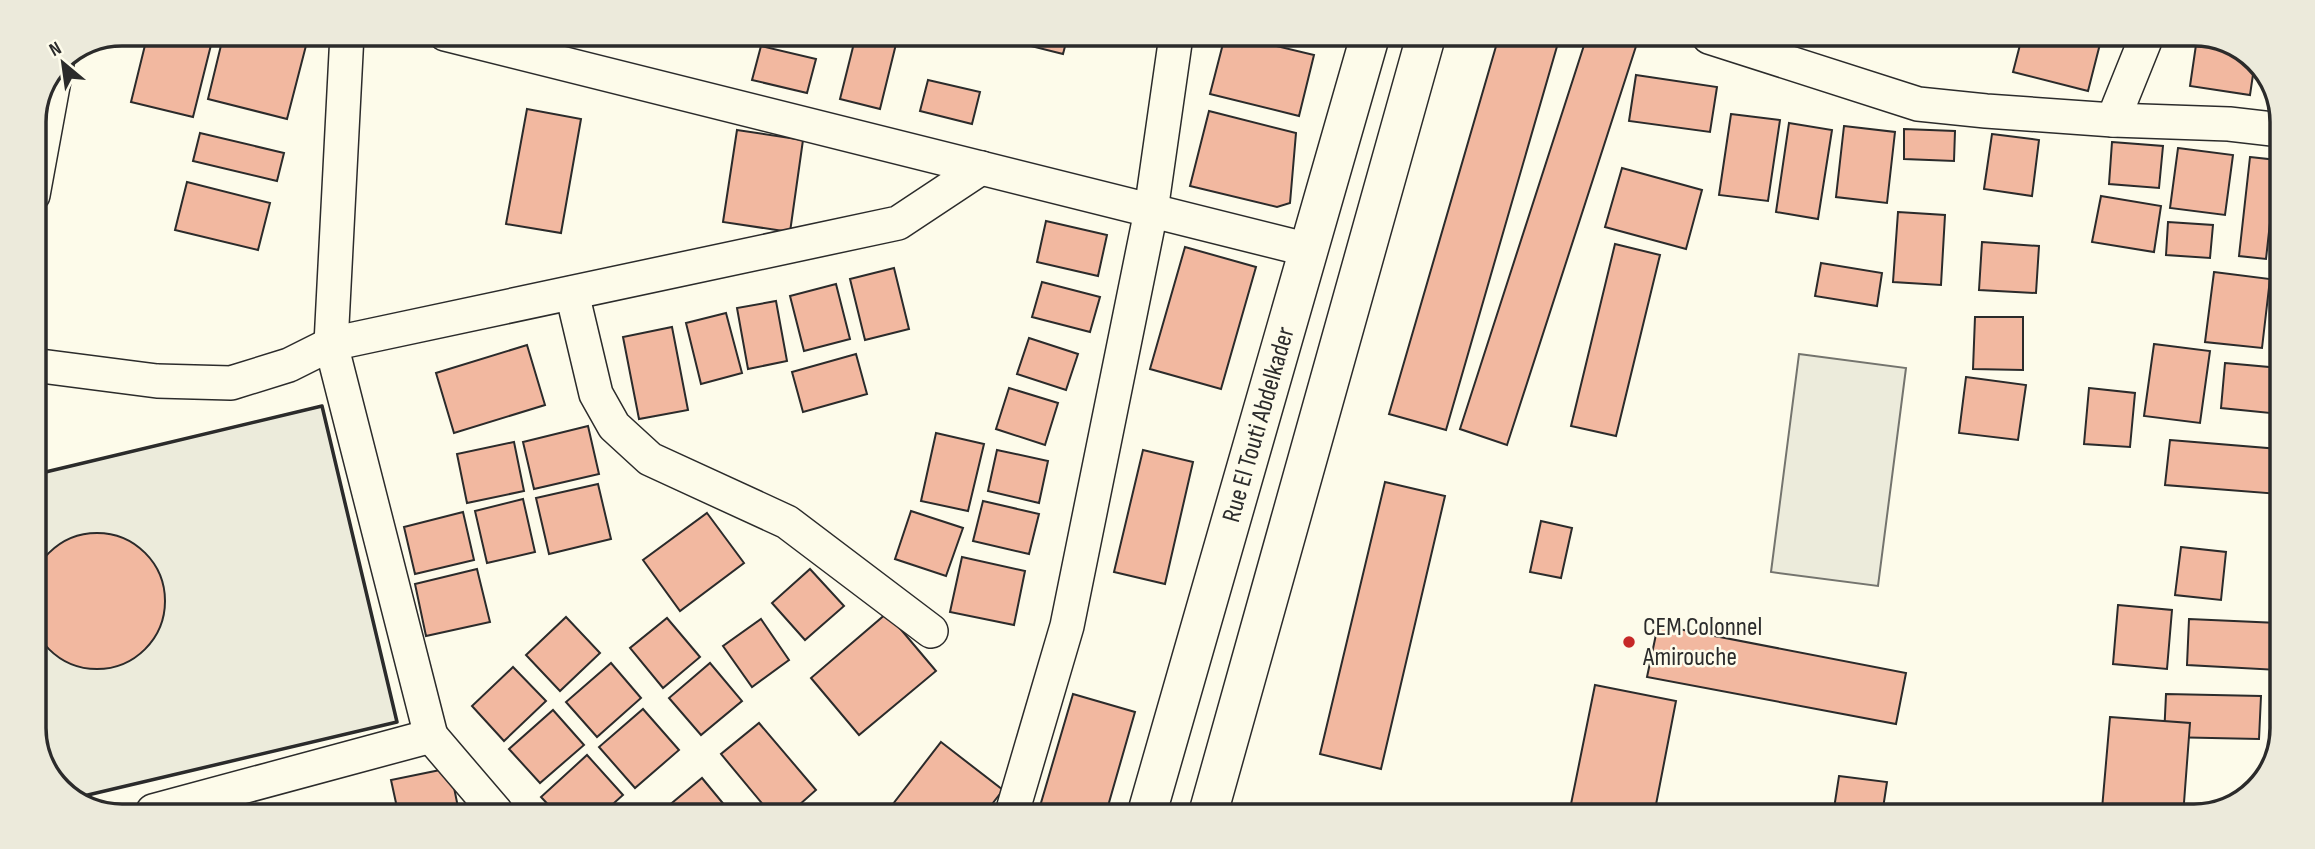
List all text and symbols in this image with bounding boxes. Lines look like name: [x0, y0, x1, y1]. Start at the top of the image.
north arrow: [28, 28, 98, 98]
text: N: [45, 37, 66, 62]
street label: Rue El Touti Abdelkader: [1216, 323, 1301, 526]
place label: CEM Colonnel Amirouche: [1642, 612, 1762, 673]
marker: CEM Colonnel Amirouche: [1621, 634, 1637, 650]

